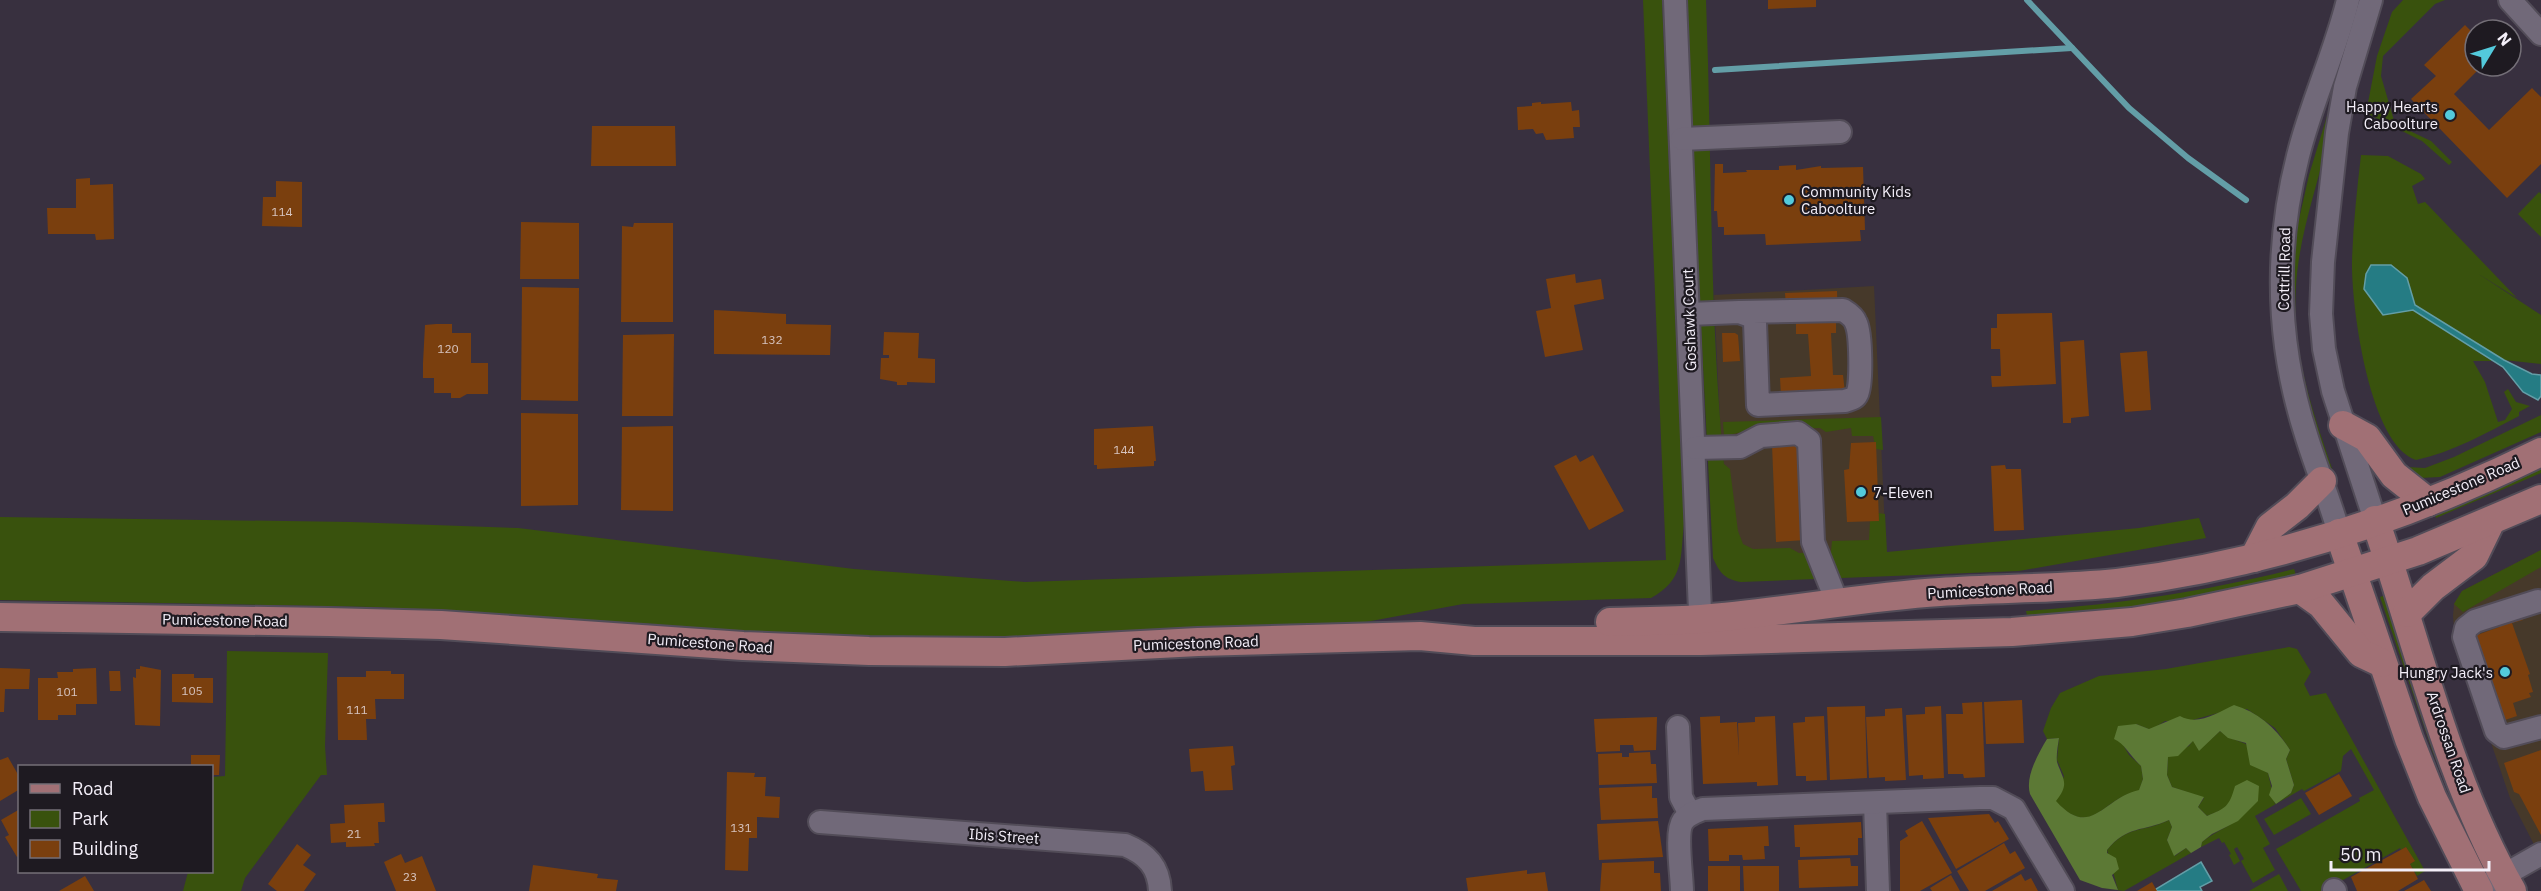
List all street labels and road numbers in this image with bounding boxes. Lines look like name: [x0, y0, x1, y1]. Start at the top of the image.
street label: Cottrill Road: [2274, 227, 2294, 311]
street label: Goshawk Court: [1678, 268, 1700, 372]
street label: Pumicestone Road: [2399, 453, 2523, 519]
street label: Pumicestone Road: [1927, 577, 2053, 603]
street label: Pumicestone Road: [162, 609, 288, 631]
street label: Pumicestone Road: [647, 629, 773, 657]
street label: Pumicestone Road: [1133, 631, 1259, 655]
street label: Ardrossan Road: [2423, 688, 2475, 796]
street label: Ibis Street: [968, 824, 1040, 848]

